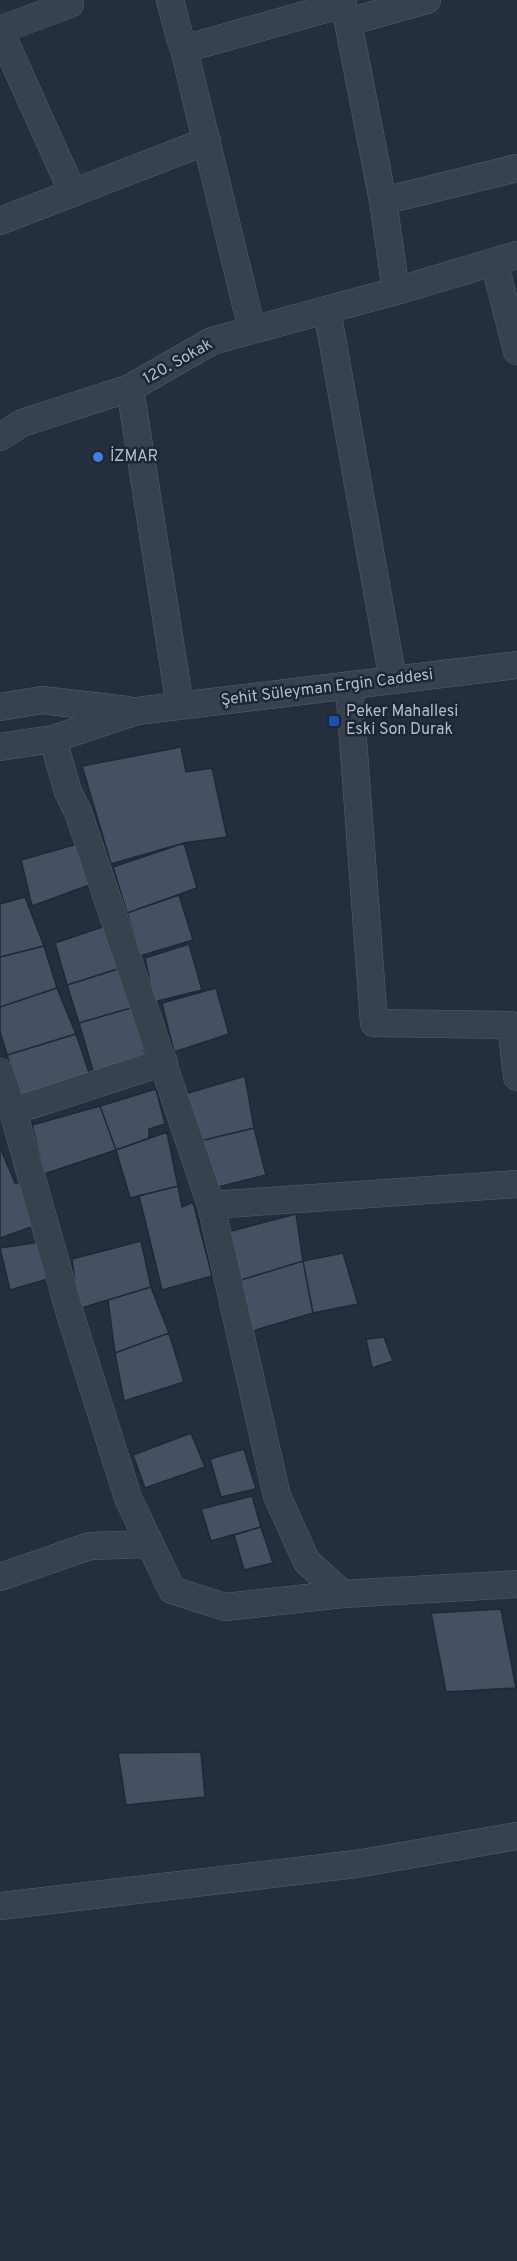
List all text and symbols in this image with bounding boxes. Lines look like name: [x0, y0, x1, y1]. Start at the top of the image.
street label: 120. Sokak: [140, 335, 216, 389]
place label: İZMAR: [110, 446, 158, 467]
marker: İZMAR: [91, 450, 105, 464]
street label: Şehit Süleyman Ergin Caddesi: [220, 665, 434, 711]
place label: Peker Mahallesi Eski Son Durak: [346, 702, 458, 740]
marker: Peker Mahallesi Eski Son Durak: [327, 714, 341, 728]

